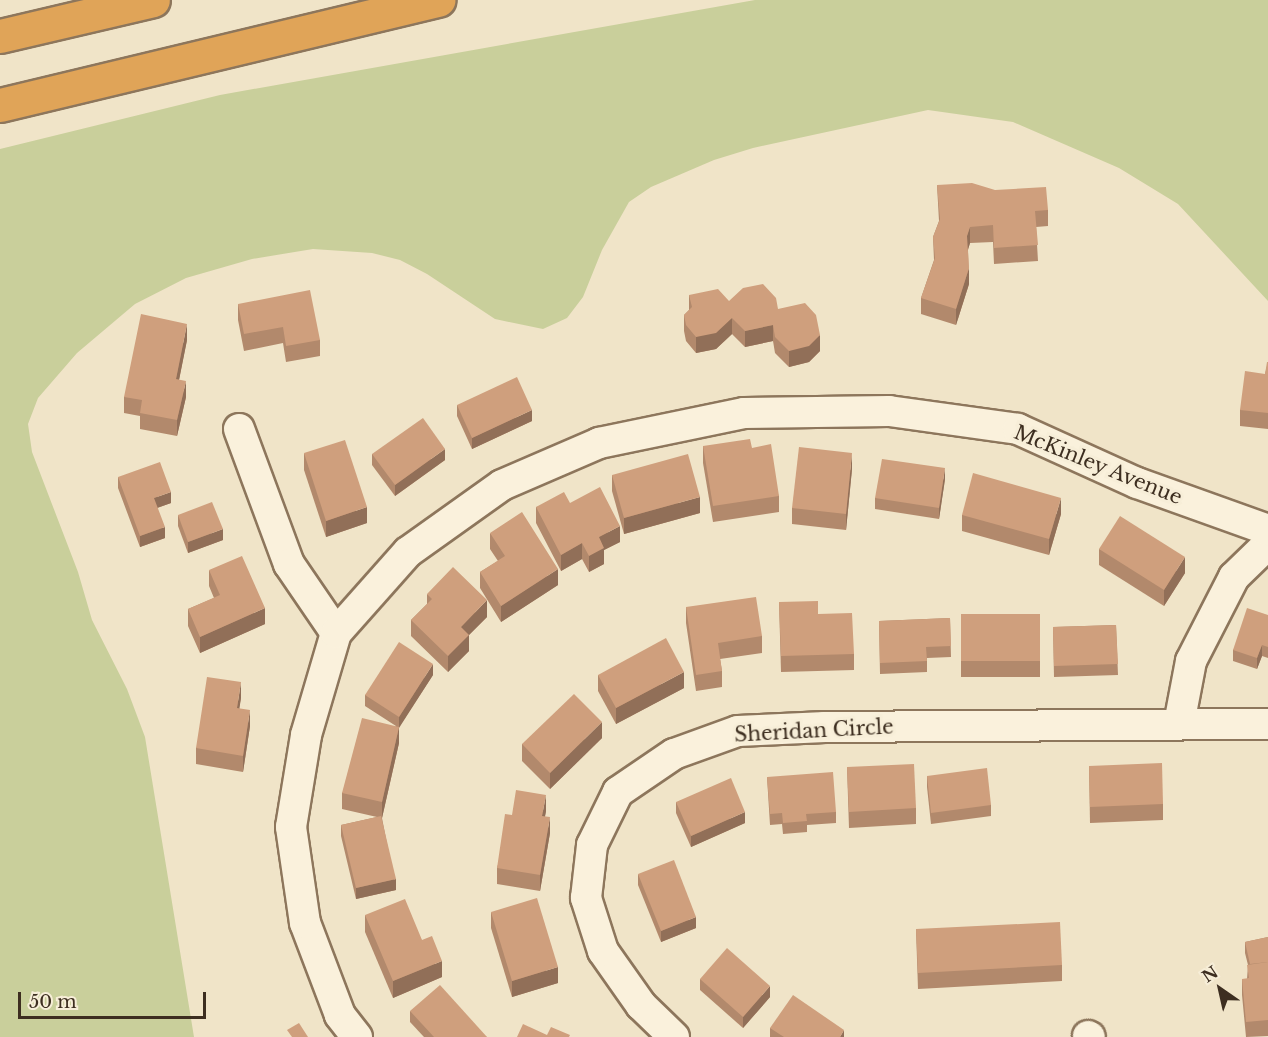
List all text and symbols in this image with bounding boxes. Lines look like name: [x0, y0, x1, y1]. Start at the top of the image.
street label: McKinley Avenue: [1010, 420, 1186, 510]
street label: Sheridan Circle: [734, 715, 894, 747]
north arrow: [1190, 959, 1250, 1019]
text: N: [1198, 962, 1222, 987]
scale bar: [21, 980, 208, 1018]
text: 50 m: [29, 991, 77, 1013]

